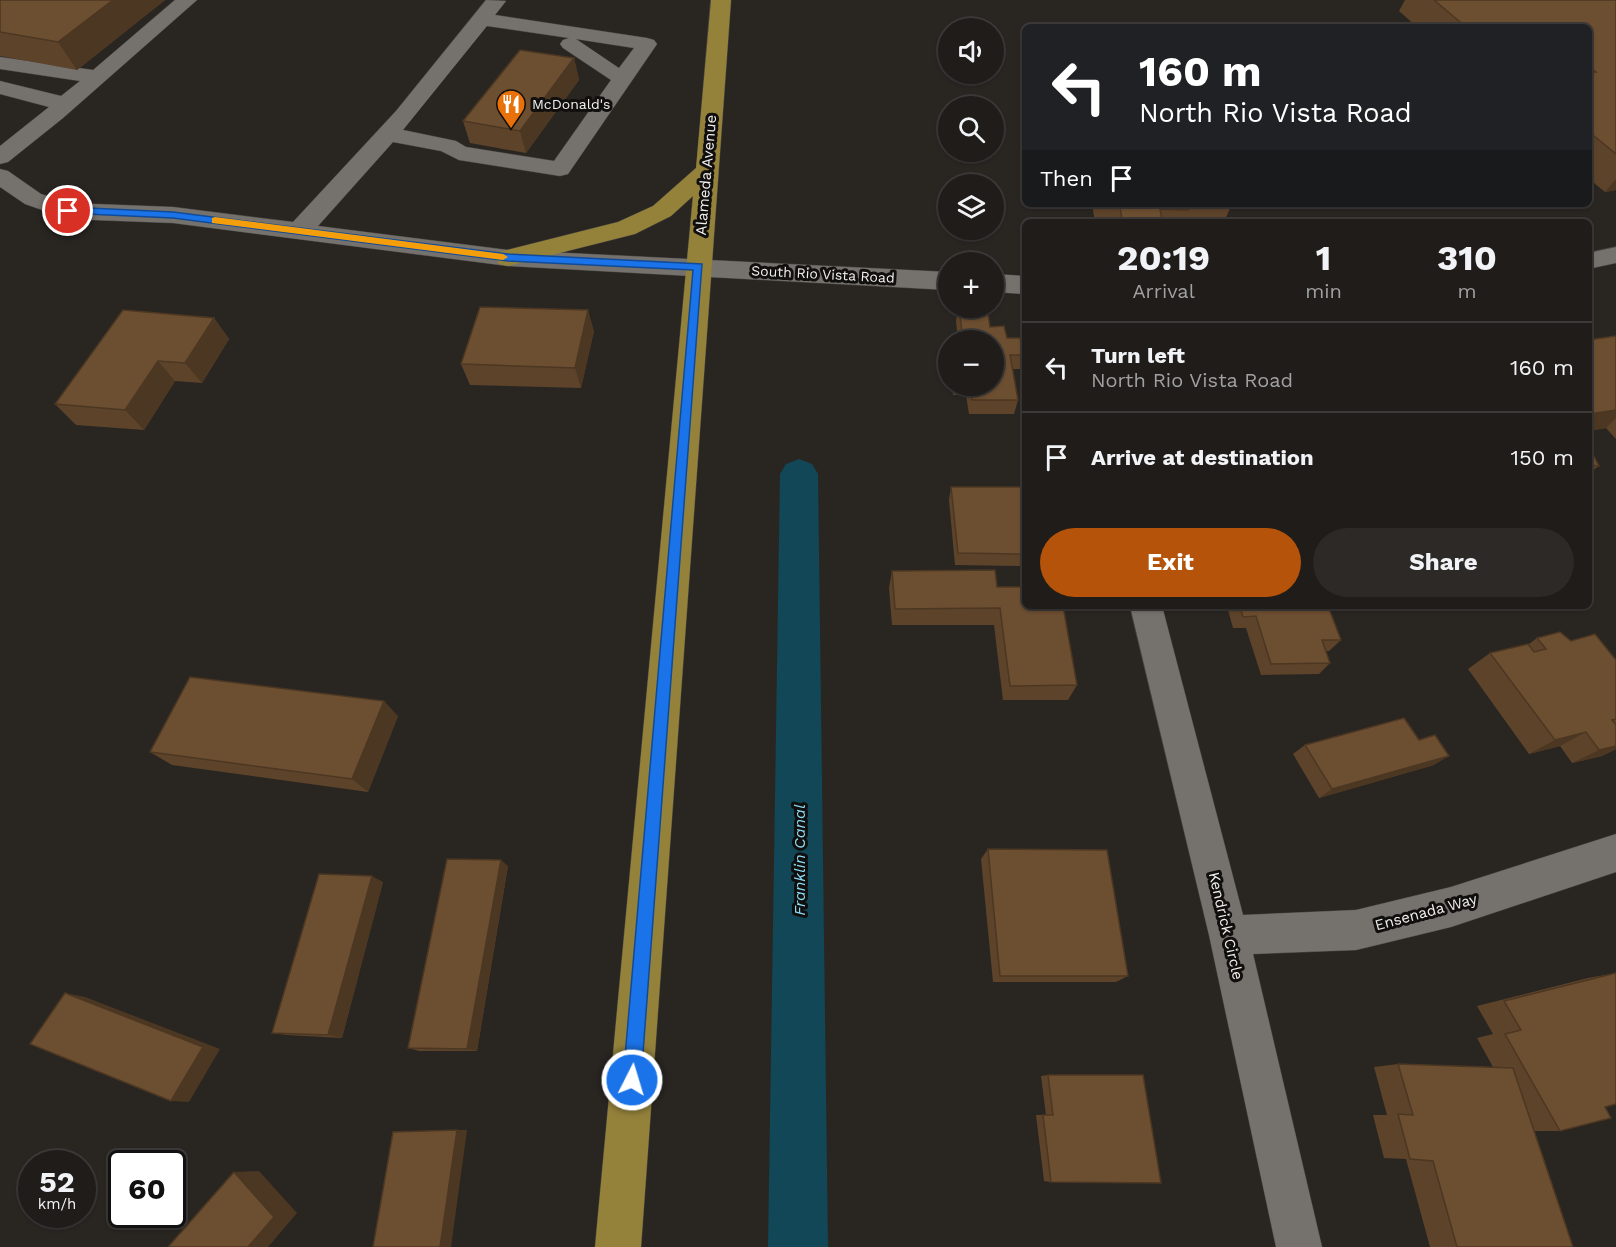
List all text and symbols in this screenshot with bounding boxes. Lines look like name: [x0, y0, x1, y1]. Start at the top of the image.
map controls: [938, 18, 1004, 396]
button: sound: [938, 18, 1004, 84]
text: 160 m: [1139, 47, 1262, 96]
icon: left: [1040, 48, 1118, 126]
restaurant icon: McDonald's: [495, 88, 527, 130]
place label: McDonald's: [532, 96, 610, 112]
button: search: [938, 96, 1004, 162]
text: North Rio Vista Road: [1139, 97, 1412, 129]
street label: Alameda Avenue: [692, 114, 720, 236]
icon: arrive: [1105, 162, 1138, 195]
text: Then: [1040, 166, 1093, 191]
button: layers: [938, 174, 1004, 240]
pin: [42, 185, 93, 236]
icon: arrive: [51, 194, 84, 227]
text: 20:19: [1117, 237, 1210, 279]
text: 1: [1316, 237, 1331, 279]
text: 310: [1437, 237, 1497, 279]
button: +: [938, 252, 1004, 318]
street label: South Rio Vista Road: [751, 262, 895, 286]
text: Arrival: [1132, 279, 1195, 303]
text: min: [1305, 279, 1342, 303]
text: m: [1457, 279, 1477, 303]
button: −: [938, 330, 1004, 396]
text: Turn left: [1091, 343, 1185, 368]
icon: left: [1040, 351, 1073, 384]
text: 160 m: [1510, 355, 1574, 380]
text: North Rio Vista Road: [1091, 368, 1293, 392]
icon: arrive: [1040, 441, 1073, 474]
text: Arrive at destination: [1091, 445, 1314, 470]
text: 150 m: [1510, 445, 1574, 470]
button: Exit: [1040, 528, 1301, 597]
button: Share: [1313, 528, 1574, 597]
water label: Franklin Canal: [790, 804, 809, 916]
street label: Kendrick Circle: [1205, 870, 1247, 982]
street label: Ensenada Way: [1373, 890, 1479, 934]
position arrow: [600, 1048, 664, 1112]
speed limit sign: 60: [108, 1150, 186, 1228]
text: 52: [39, 1164, 75, 1199]
text: km/h: [38, 1195, 76, 1213]

